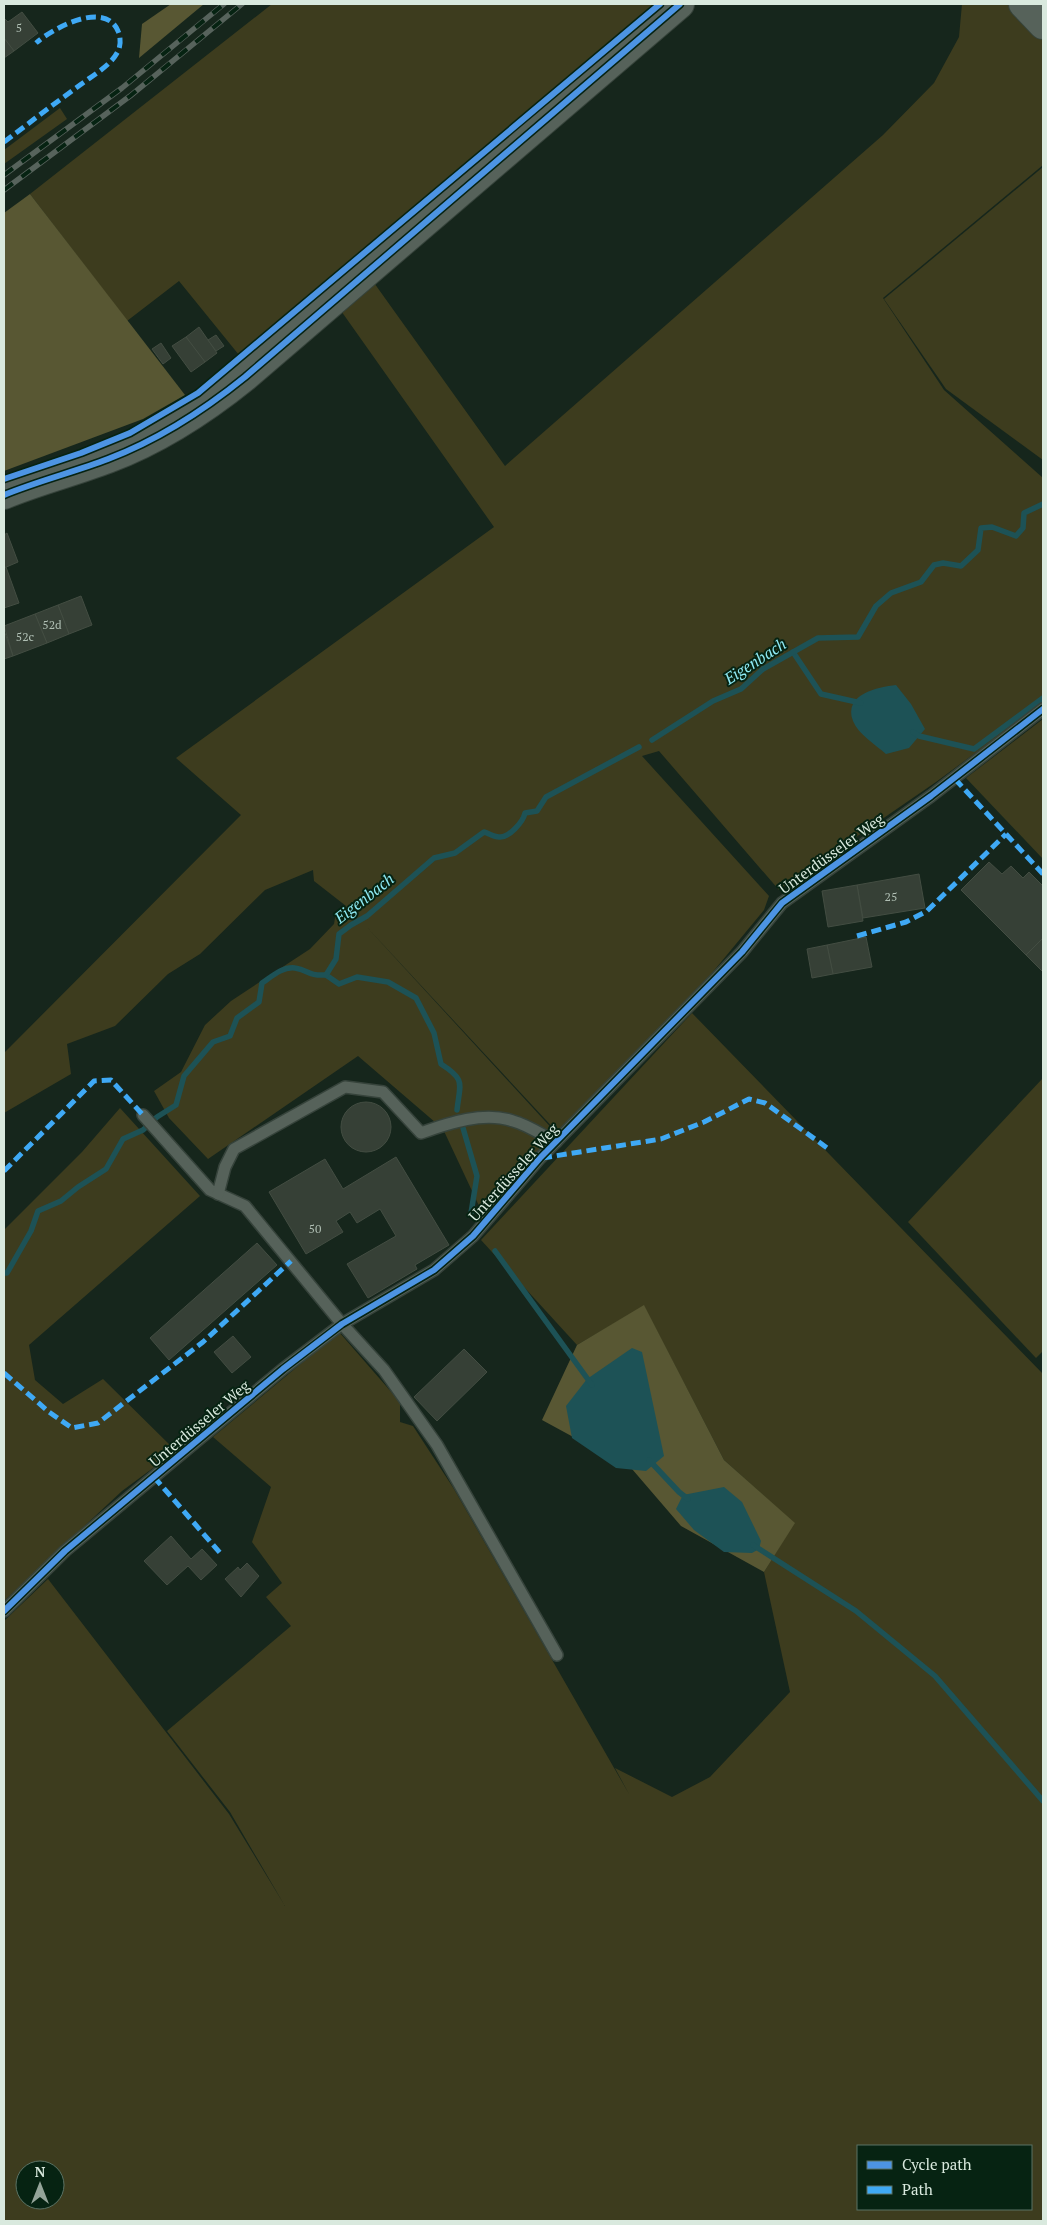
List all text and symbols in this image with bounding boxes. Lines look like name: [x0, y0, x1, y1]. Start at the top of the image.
house number: 5: [16, 20, 22, 35]
house number: 52d: [42, 617, 62, 632]
house number: 52c: [16, 629, 35, 644]
water label: Eigenbach: [719, 633, 790, 690]
street label: Unterdüsseler Weg: [774, 807, 888, 898]
water label: Eigenbach: [329, 868, 398, 929]
house number: 25: [885, 889, 897, 904]
street label: Unterdüsseler Weg: [464, 1118, 563, 1225]
house number: 50: [309, 1221, 321, 1236]
street label: Unterdüsseler Weg: [145, 1374, 254, 1471]
legend: [857, 2145, 1032, 2210]
text: Cycle path: [902, 2154, 972, 2174]
north arrow: [15, 2160, 65, 2210]
text: N: [35, 2162, 46, 2181]
text: Path: [902, 2179, 933, 2199]

